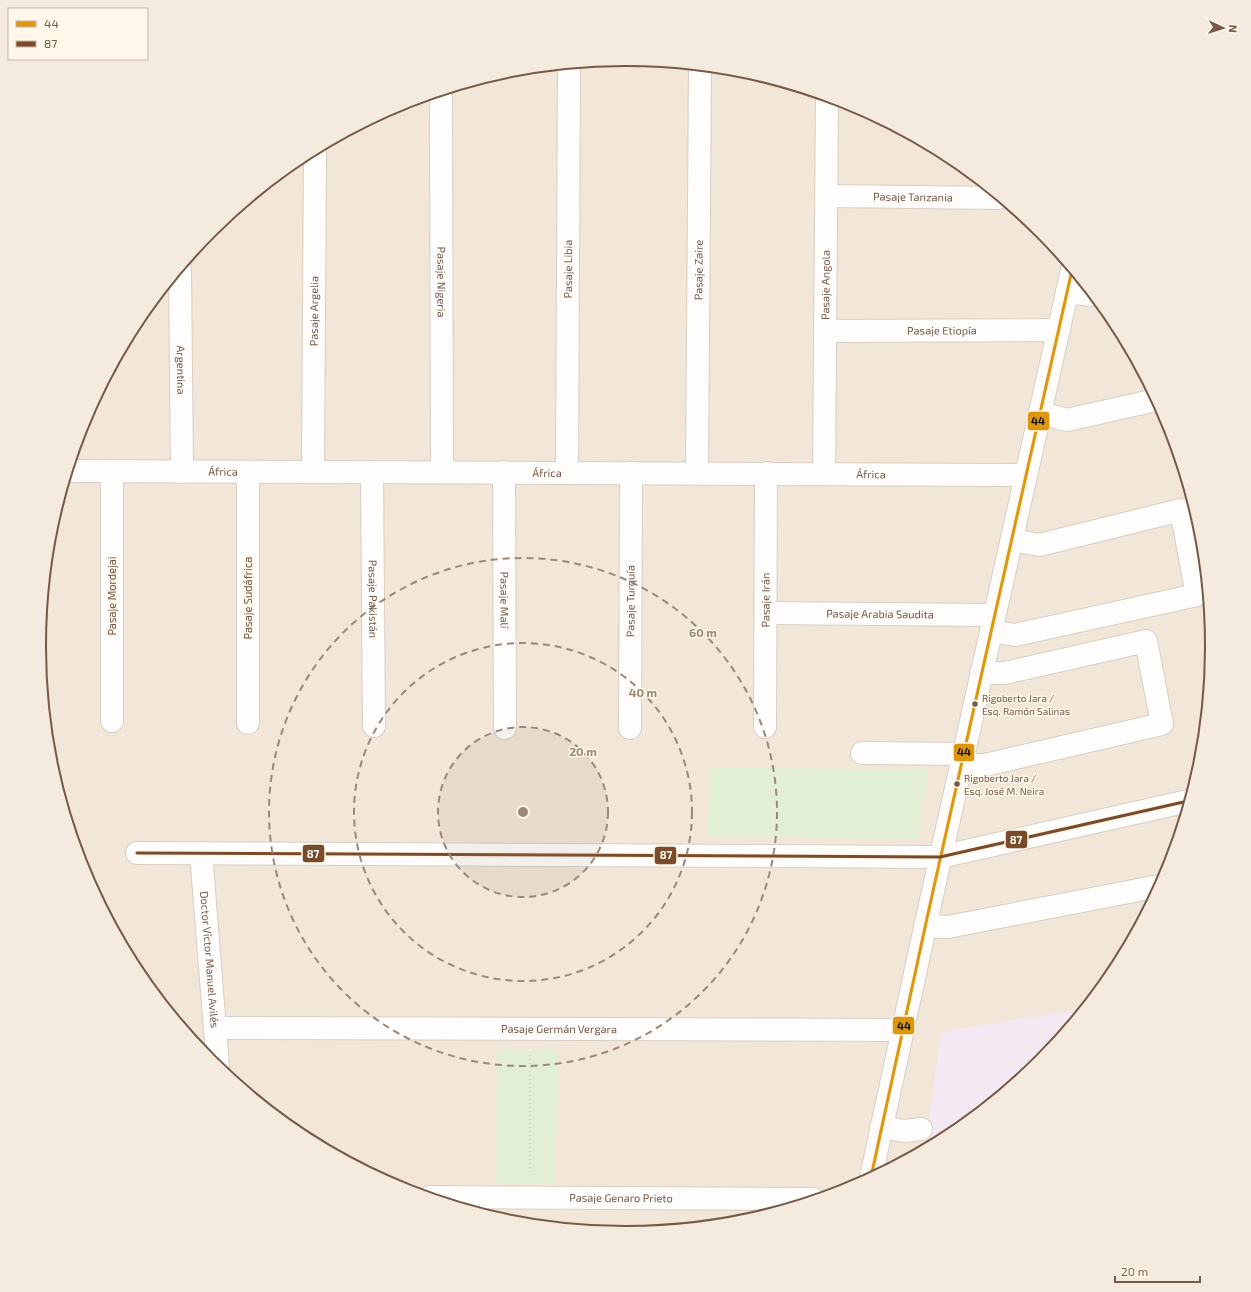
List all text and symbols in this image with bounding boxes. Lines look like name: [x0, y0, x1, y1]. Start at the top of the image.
legend: [8, 8, 148, 60]
north arrow: [1203, 8, 1243, 48]
text: 44: [44, 16, 59, 30]
text: N: [1227, 24, 1240, 33]
text: 87: [44, 36, 57, 50]
street label: Pasaje Tanzania: [873, 190, 953, 204]
street label: Pasaje Libia: [561, 240, 575, 298]
street label: Pasaje Zaire: [691, 240, 705, 300]
street label: Pasaje Nigeria: [434, 246, 449, 318]
street label: Pasaje Angola: [818, 250, 832, 320]
street label: Pasaje Argelia: [307, 276, 321, 346]
street label: Pasaje Etiopía: [907, 323, 977, 338]
street label: Argentina: [175, 345, 188, 395]
line badge: 44: [1027, 411, 1050, 431]
text: 44: [1031, 414, 1045, 427]
street label: África: [208, 465, 238, 478]
street label: África: [532, 466, 562, 479]
street label: África: [856, 467, 886, 480]
street label: Pasaje Mordejai: [105, 556, 119, 636]
street label: Pasaje Sudáfrica: [241, 557, 255, 639]
street label: Pasaje Pakistán: [366, 560, 380, 638]
street label: Pasaje Turquía: [623, 565, 637, 637]
street label: Pasaje Malí: [497, 571, 512, 630]
street label: Pasaje Irán: [758, 572, 772, 628]
street label: Pasaje Arabia Saudita: [826, 607, 934, 621]
text: 60 m: [689, 625, 717, 639]
text: 40 m: [629, 685, 657, 699]
place label: Rigoberto Jara / Esq. Ramón Salinas: [982, 692, 1070, 717]
marker: Rigoberto Jara / Esq. Ramón Salinas: [970, 699, 980, 709]
line badge: 44: [953, 743, 975, 762]
text: 20 m: [569, 744, 597, 758]
text: 44: [957, 745, 971, 758]
place label: Rigoberto Jara / Esq. José M. Neira: [964, 772, 1044, 797]
marker: Rigoberto Jara / Esq. José M. Neira: [952, 779, 962, 789]
centre of rings: [516, 805, 530, 819]
line badge: 87: [1005, 830, 1028, 849]
text: 87: [1010, 833, 1023, 846]
line badge: 87: [302, 844, 325, 863]
line badge: 87: [654, 846, 677, 865]
text: 87: [307, 847, 320, 860]
text: 87: [660, 848, 673, 861]
street label: Doctor Víctor Manuel Avilés: [198, 891, 222, 1029]
line badge: 44: [892, 1016, 915, 1035]
text: 44: [897, 1019, 911, 1032]
street label: Pasaje Germán Vergara: [501, 1022, 617, 1036]
street label: Pasaje Genaro Prieto: [569, 1191, 673, 1205]
scale bar: [1115, 1258, 1200, 1284]
text: 20 m: [1121, 1264, 1148, 1278]

